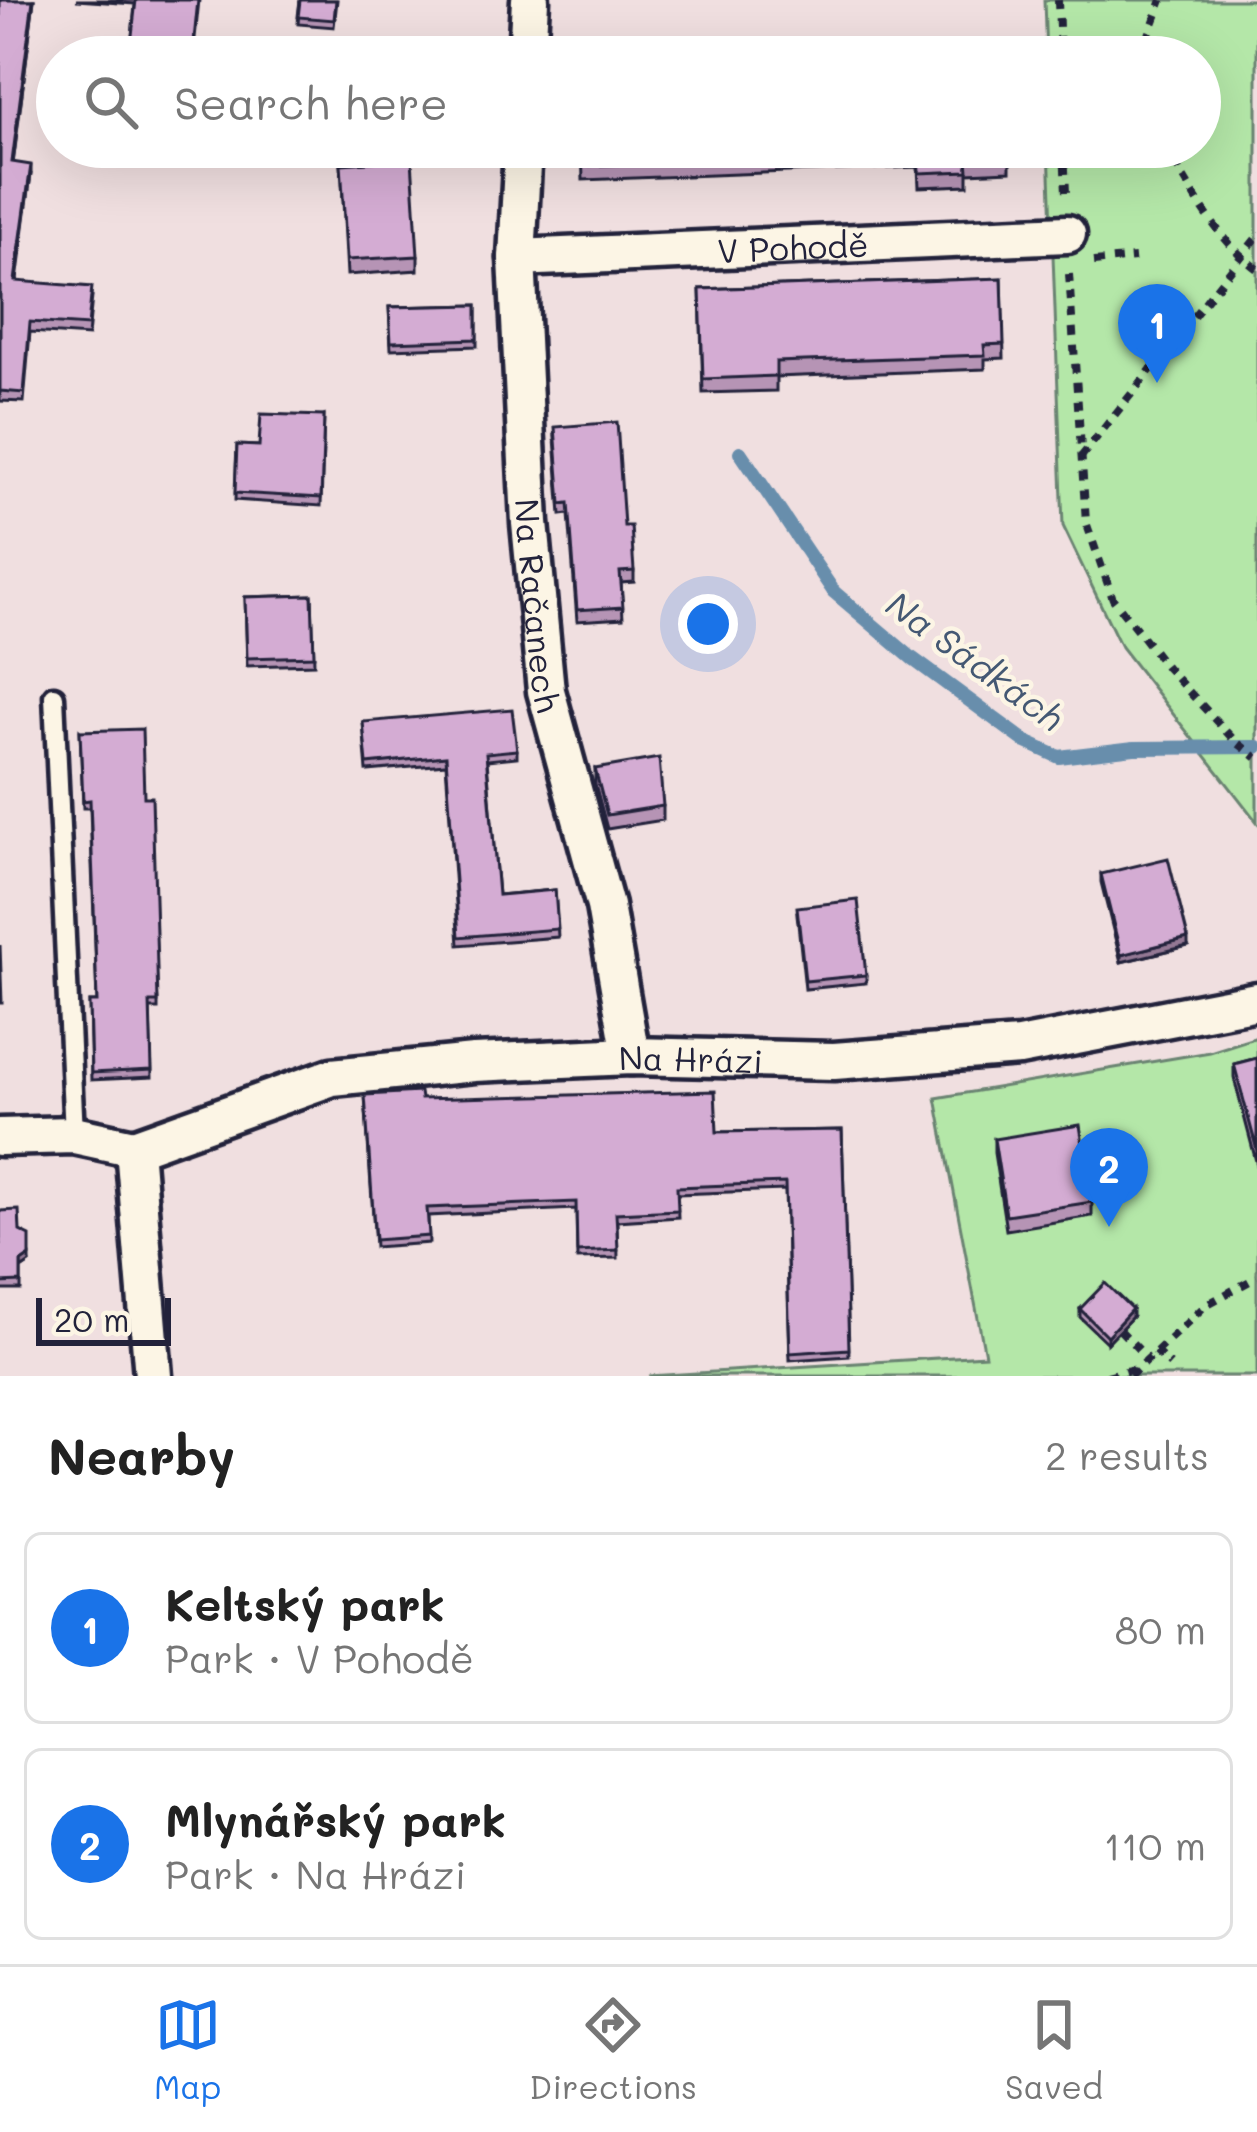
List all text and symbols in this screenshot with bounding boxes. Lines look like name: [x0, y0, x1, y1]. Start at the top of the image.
search box: [36, 36, 1221, 168]
icon: search: [78, 69, 144, 135]
text: Search here: [174, 73, 448, 131]
street label: V Pohodě: [716, 221, 869, 271]
pin: 1: [1118, 284, 1196, 383]
street label: Na Račanech: [507, 498, 572, 717]
water label: Na Sádkách: [878, 580, 1074, 740]
your location: [678, 594, 738, 654]
street label: Na Hrázi: [618, 1034, 764, 1081]
pin: 2: [1070, 1128, 1148, 1227]
scale bar: [36, 1292, 171, 1345]
text: 20 m: [54, 1297, 130, 1340]
text: Nearby: [48, 1421, 235, 1488]
text: 2 results: [1045, 1429, 1209, 1480]
text: Keltský park: [165, 1574, 445, 1632]
text: 1: [81, 1603, 99, 1654]
text: 80 m: [1115, 1603, 1206, 1654]
text: Park · V Pohodě: [165, 1632, 474, 1683]
text: Mlynářský park: [165, 1790, 506, 1848]
text: 2: [79, 1819, 101, 1870]
text: 110 m: [1104, 1819, 1206, 1870]
text: Park · Na Hrázi: [165, 1848, 466, 1899]
tab: Map: [154, 1992, 221, 2107]
tab: Directions: [529, 1992, 697, 2107]
tab: Saved: [1005, 1992, 1103, 2107]

